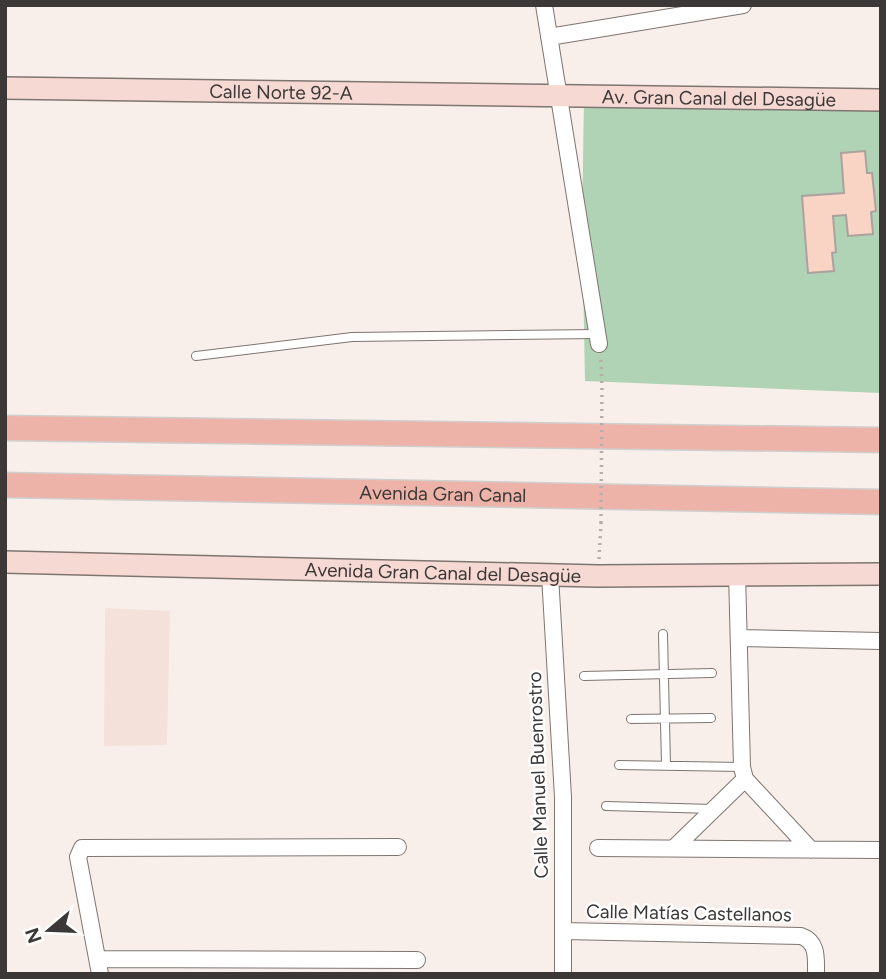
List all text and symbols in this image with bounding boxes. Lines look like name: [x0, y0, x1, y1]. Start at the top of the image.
street label: Calle Norte 92-A: [209, 79, 353, 104]
street label: Av. Gran Canal del Desagüe: [602, 85, 836, 111]
street label: Avenida Gran Canal: [359, 480, 527, 507]
street label: Avenida Gran Canal del Desagüe: [304, 558, 581, 587]
street label: Calle Manuel Buenrostro: [523, 671, 553, 879]
north arrow: [14, 895, 84, 965]
street label: Calle Matías Castellanos: [586, 900, 792, 926]
text: N: [20, 925, 47, 946]

